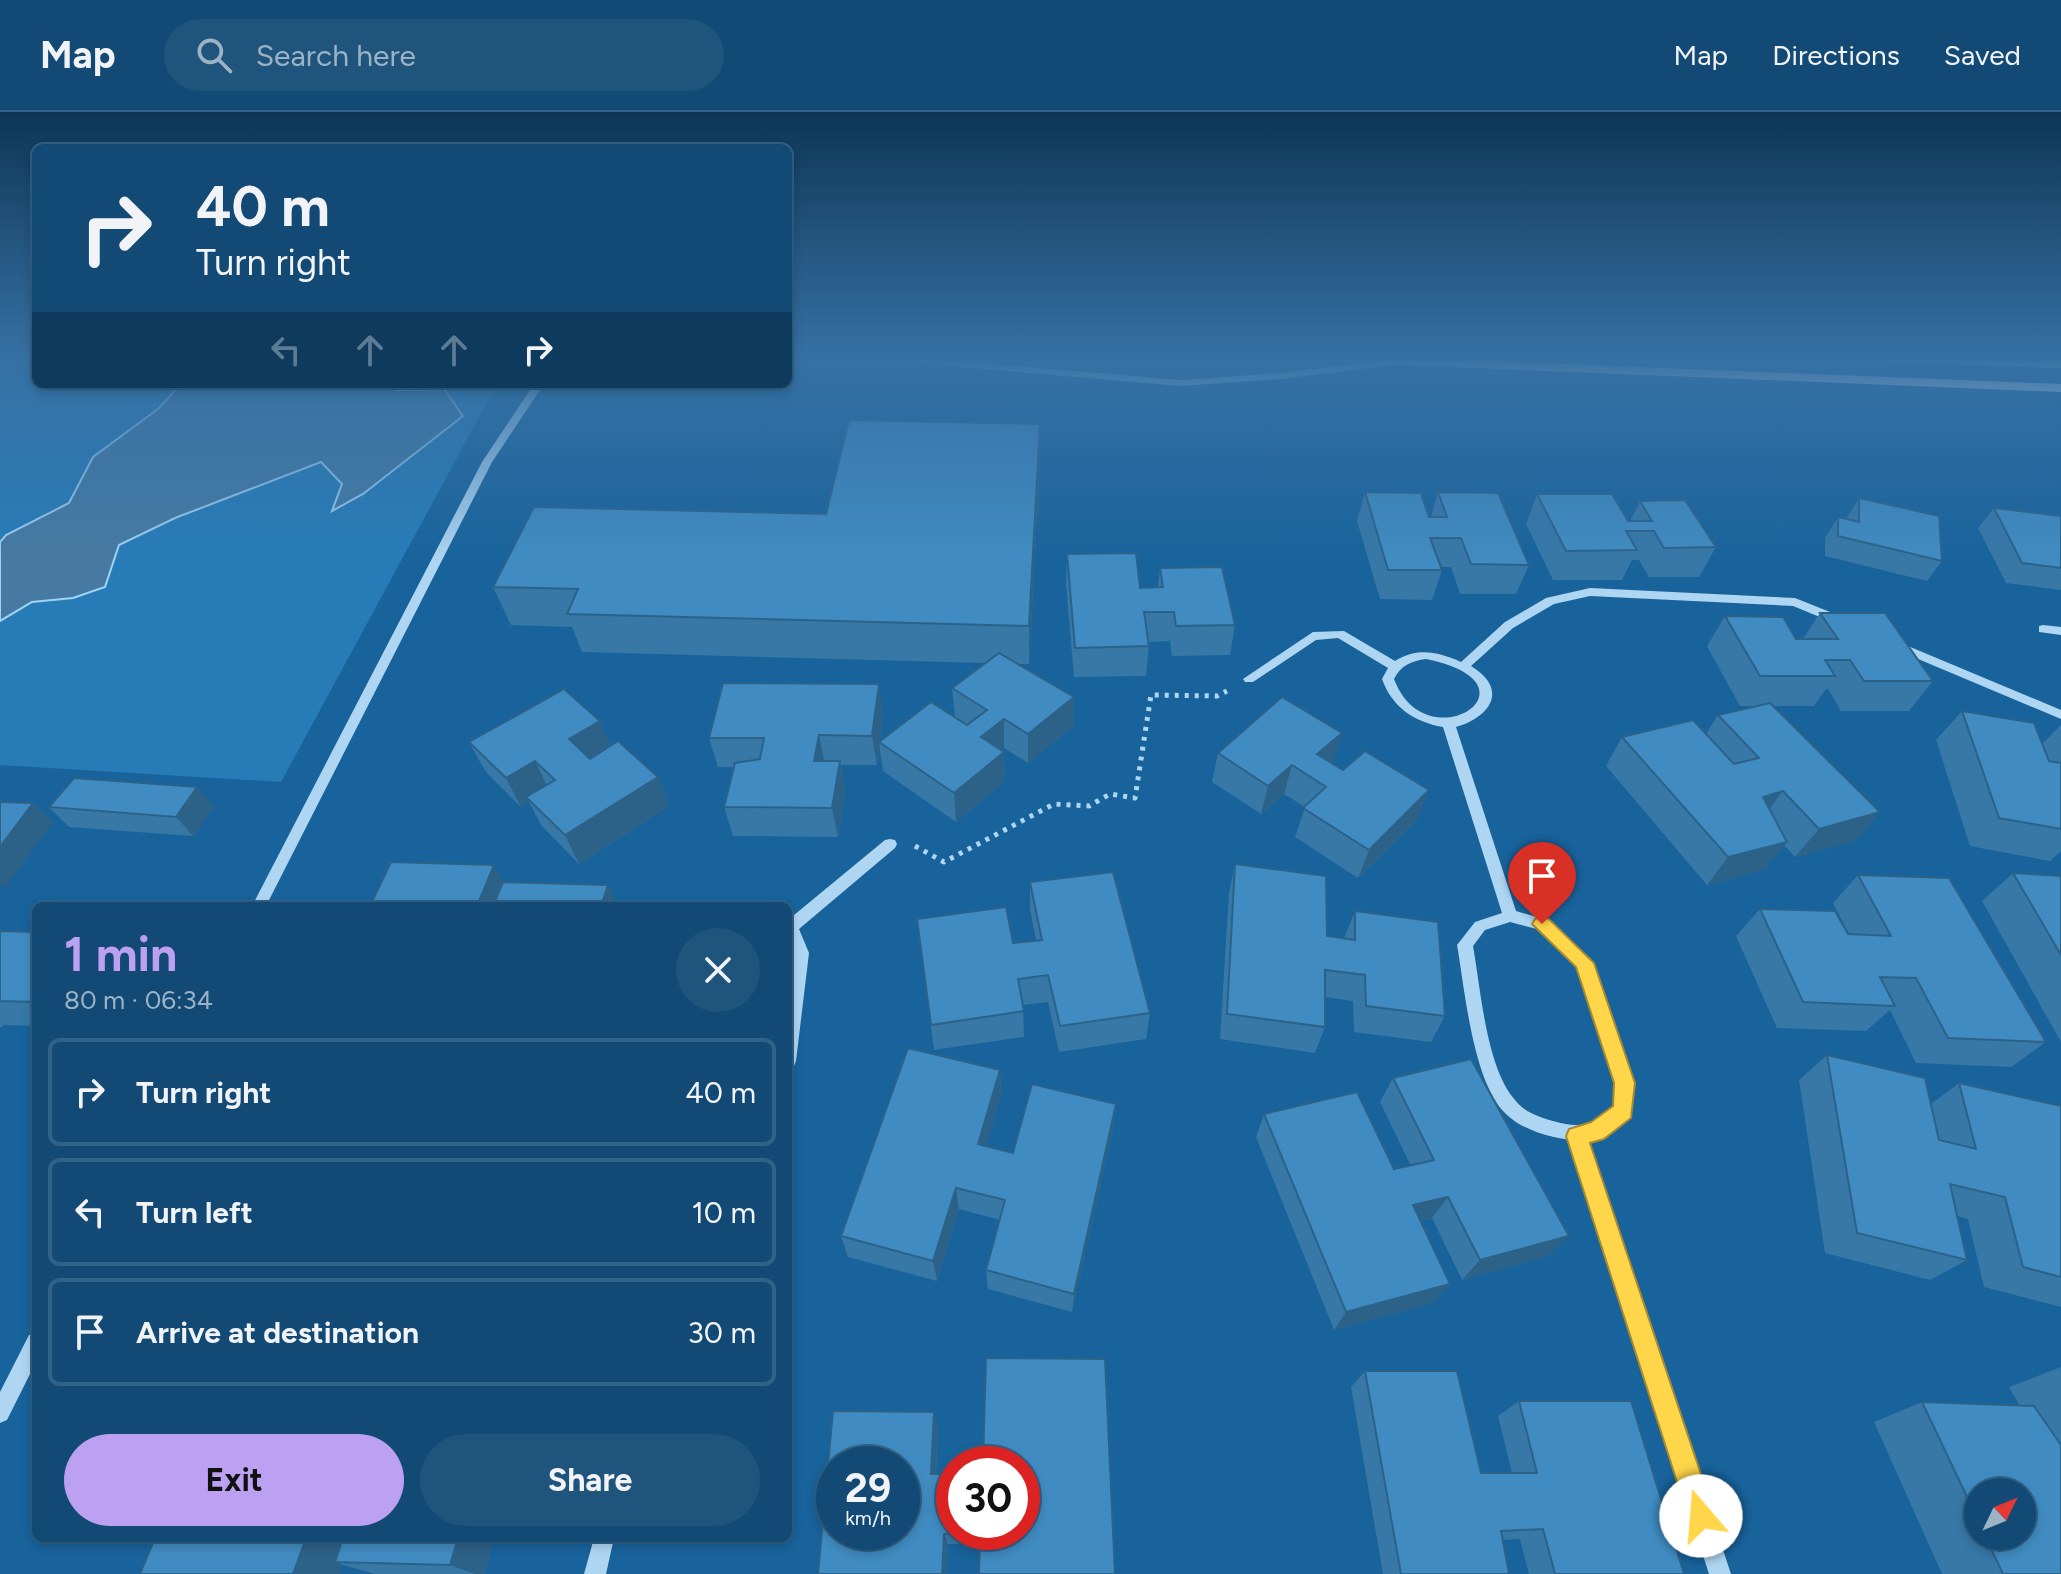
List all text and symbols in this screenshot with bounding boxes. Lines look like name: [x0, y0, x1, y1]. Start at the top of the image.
search box: [164, 19, 724, 91]
text: Map: [40, 32, 116, 78]
icon: search: [192, 33, 236, 77]
text: Search here: [256, 37, 416, 74]
text: Map: [1674, 38, 1728, 72]
text: Directions: [1772, 38, 1900, 72]
text: Saved: [1944, 38, 2021, 72]
text: 40 m: [196, 173, 330, 240]
icon: right: [64, 176, 168, 280]
text: Turn right: [196, 241, 351, 284]
icon: left: [264, 328, 308, 372]
icon: ahead: [348, 328, 392, 372]
icon: ahead: [432, 328, 476, 372]
icon: right: [516, 328, 560, 372]
pin: [1508, 842, 1576, 924]
icon: arrive: [1520, 854, 1564, 898]
text: 1 min: [64, 925, 177, 983]
button: close: [676, 928, 760, 1012]
text: 80 m · 06:34: [64, 984, 213, 1016]
icon: right: [68, 1070, 112, 1114]
text: Turn right: [136, 1074, 271, 1111]
text: 40 m: [685, 1074, 756, 1111]
icon: left: [68, 1190, 112, 1234]
text: Turn left: [136, 1194, 253, 1231]
text: 10 m: [691, 1194, 756, 1231]
icon: arrive: [68, 1310, 112, 1354]
text: Arrive at destination: [136, 1314, 419, 1351]
text: 30 m: [688, 1314, 756, 1351]
button: Exit: [64, 1434, 404, 1526]
button: Share: [420, 1434, 760, 1526]
speed limit sign: 30: [936, 1446, 1040, 1550]
text: 29: [845, 1464, 891, 1512]
position arrow: [1659, 1474, 1743, 1558]
north arrow: [1964, 1478, 2036, 1550]
map controls: [1964, 1478, 2036, 1550]
text: km/h: [845, 1506, 891, 1530]

